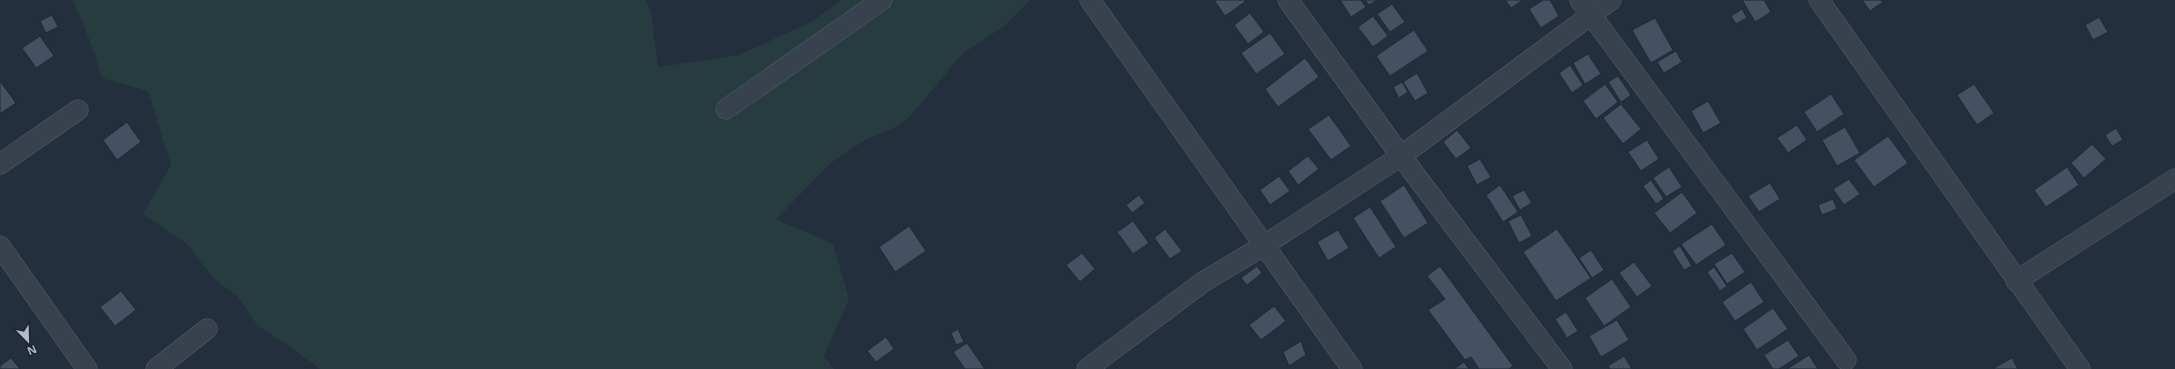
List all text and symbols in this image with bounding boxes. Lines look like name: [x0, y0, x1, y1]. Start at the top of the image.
north arrow: [8, 321, 48, 361]
text: N: [25, 342, 39, 359]

